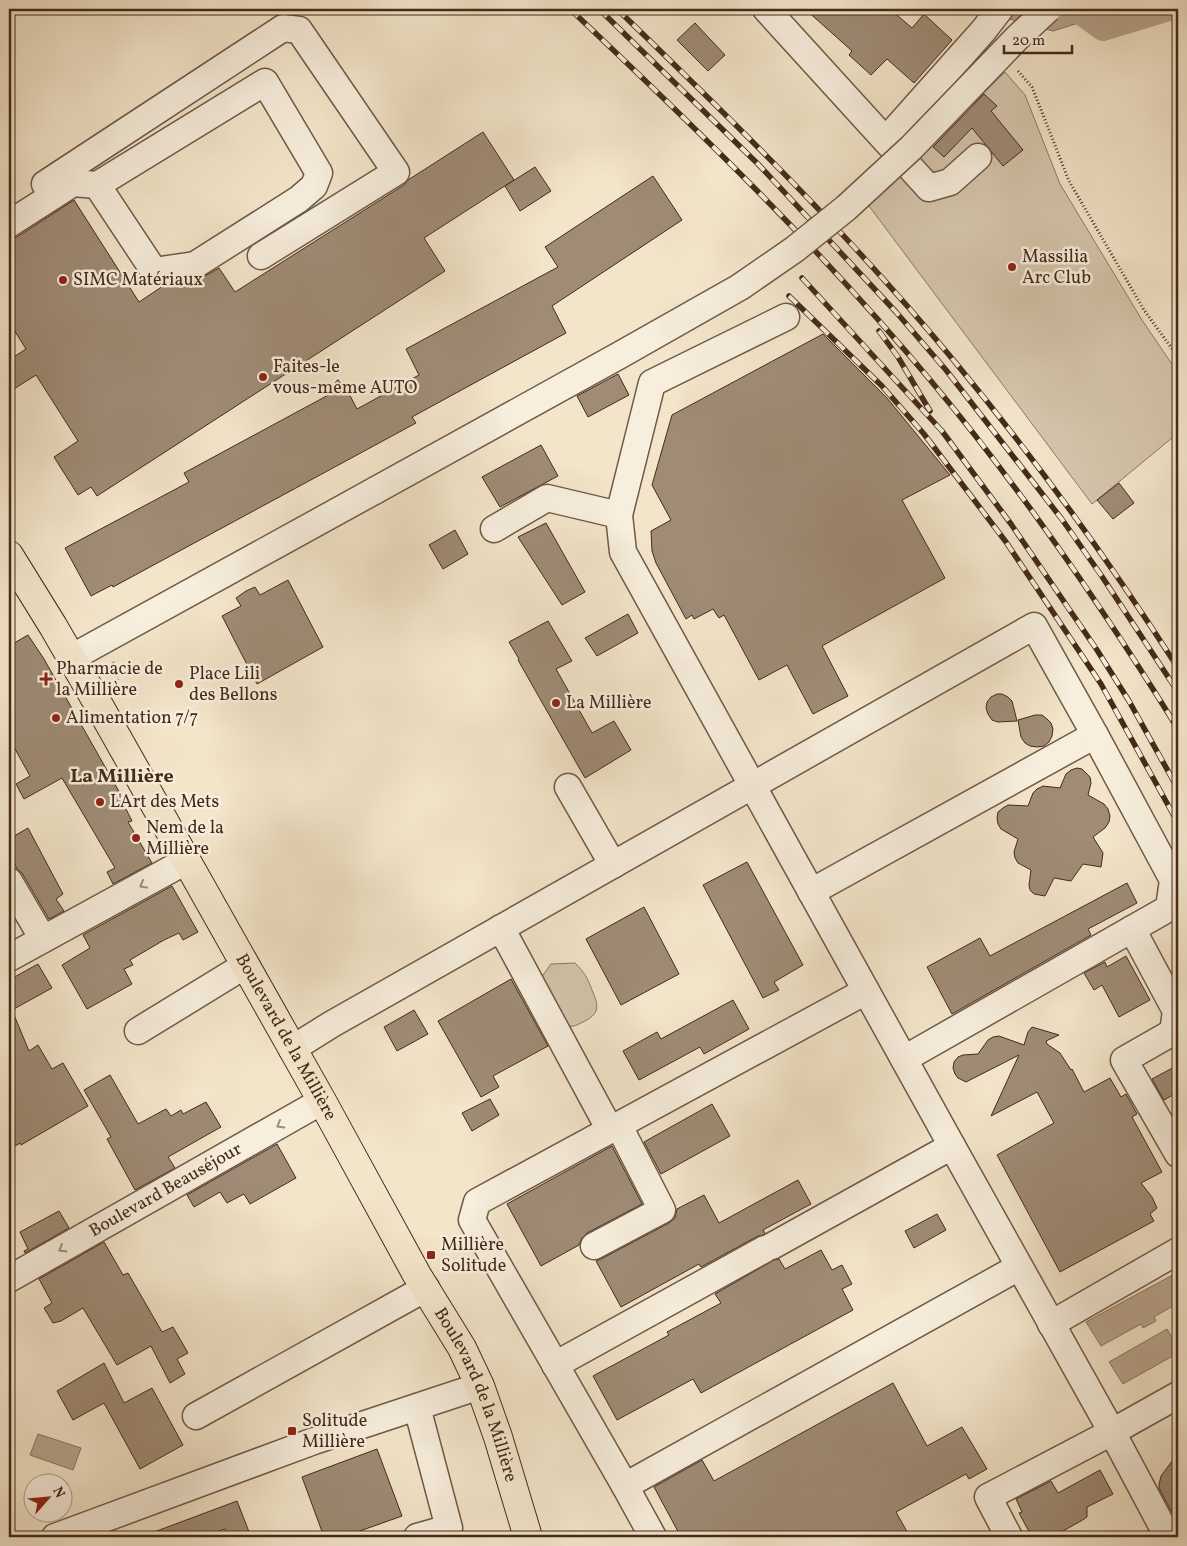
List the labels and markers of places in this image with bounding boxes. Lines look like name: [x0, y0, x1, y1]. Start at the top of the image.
place label: Massilia Arc Club: [1022, 245, 1091, 291]
marker: Massilia Arc Club: [1006, 261, 1018, 273]
place label: SIMC Matériaux: [73, 268, 203, 293]
marker: SIMC Matériaux: [57, 274, 69, 286]
place label: Faites-le vous-même AUTO: [273, 355, 417, 401]
marker: Faites-le vous-même AUTO: [257, 371, 269, 383]
place label: Pharmacie de la Millière: [56, 657, 163, 703]
place label: Place Lili des Bellons: [189, 662, 278, 708]
marker: Pharmacie de la Millière: [40, 673, 52, 685]
marker: Place Lili des Bellons: [173, 678, 185, 690]
place label: La Millière: [566, 691, 652, 716]
marker: La Millière: [550, 697, 562, 709]
place label: Alimentation 7/7: [66, 706, 198, 731]
marker: Alimentation 7/7: [50, 712, 62, 724]
place label: L'Art des Mets: [110, 790, 219, 815]
marker: L'Art des Mets: [94, 796, 106, 808]
place label: Nem de la Millière: [146, 816, 224, 862]
marker: Nem de la Millière: [130, 832, 142, 844]
place label: Millière Solitude: [441, 1233, 506, 1279]
marker: Millière Solitude: [425, 1249, 437, 1261]
place label: Solitude Millière: [302, 1409, 367, 1455]
marker: Solitude Millière: [286, 1425, 298, 1437]

